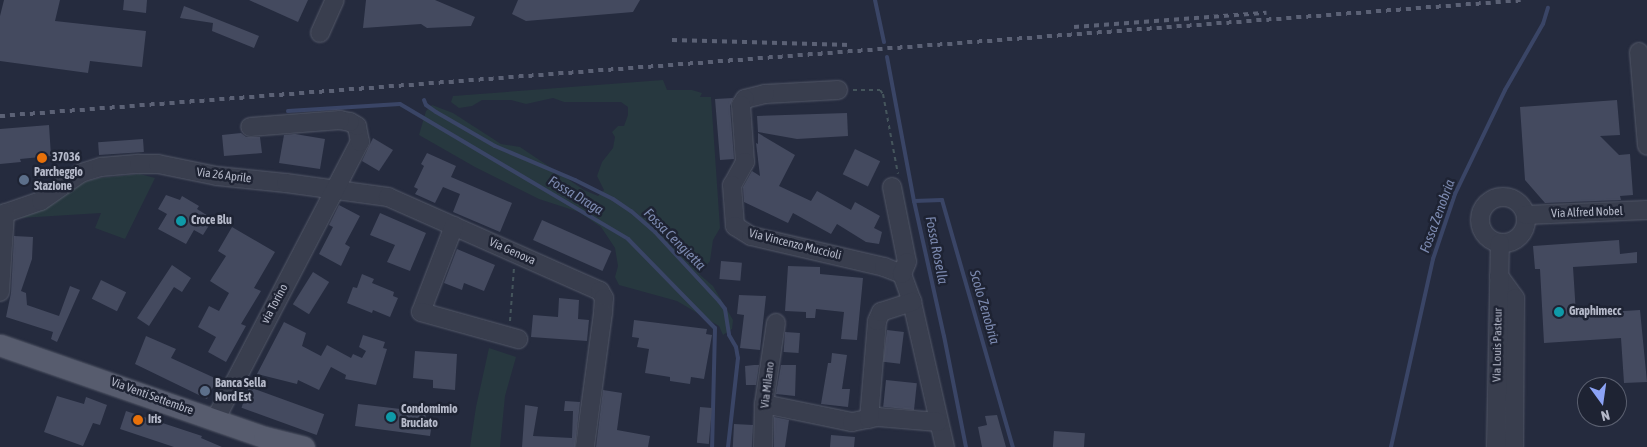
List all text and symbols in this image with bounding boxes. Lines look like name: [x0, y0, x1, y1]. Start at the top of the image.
place label: 37036: [52, 151, 80, 165]
marker: 37036: [36, 152, 48, 164]
street label: Via 26 Aprile: [196, 165, 252, 187]
place label: Parcheggio Stazione: [34, 166, 83, 194]
water label: Fossa Draga: [545, 172, 607, 218]
marker: Parcheggio Stazione: [18, 174, 30, 186]
water label: Fossa Zenobria: [1416, 177, 1458, 255]
water label: Fossa Cengietta: [641, 205, 709, 273]
street label: Via Alfred Nobel: [1551, 205, 1623, 221]
place label: Croce Blu: [191, 214, 232, 228]
marker: Croce Blu: [175, 215, 187, 227]
water label: Fossa Rosella: [922, 215, 952, 285]
street label: Via Vincenzo Muccioli: [747, 227, 843, 263]
street label: Via Genova: [486, 235, 538, 269]
water label: Scolo Zenobria: [966, 268, 1004, 346]
street label: via Torino: [259, 282, 291, 326]
place label: Graphimecc: [1569, 305, 1621, 319]
marker: Graphimecc: [1553, 306, 1565, 318]
street label: Via Louis Pasteur: [1490, 308, 1506, 382]
street label: Via Milano: [758, 361, 778, 409]
street label: Via Venti Settembre: [109, 375, 195, 419]
place label: Banca Sella Nord Est: [215, 377, 266, 405]
north arrow: [1577, 377, 1627, 427]
marker: Banca Sella Nord Est: [199, 385, 211, 397]
place label: Condomimio Bruciato: [401, 403, 458, 431]
text: N: [1599, 407, 1611, 424]
marker: Condomimio Bruciato: [385, 411, 397, 423]
place label: Iris: [148, 413, 162, 427]
marker: Iris: [132, 414, 144, 426]

